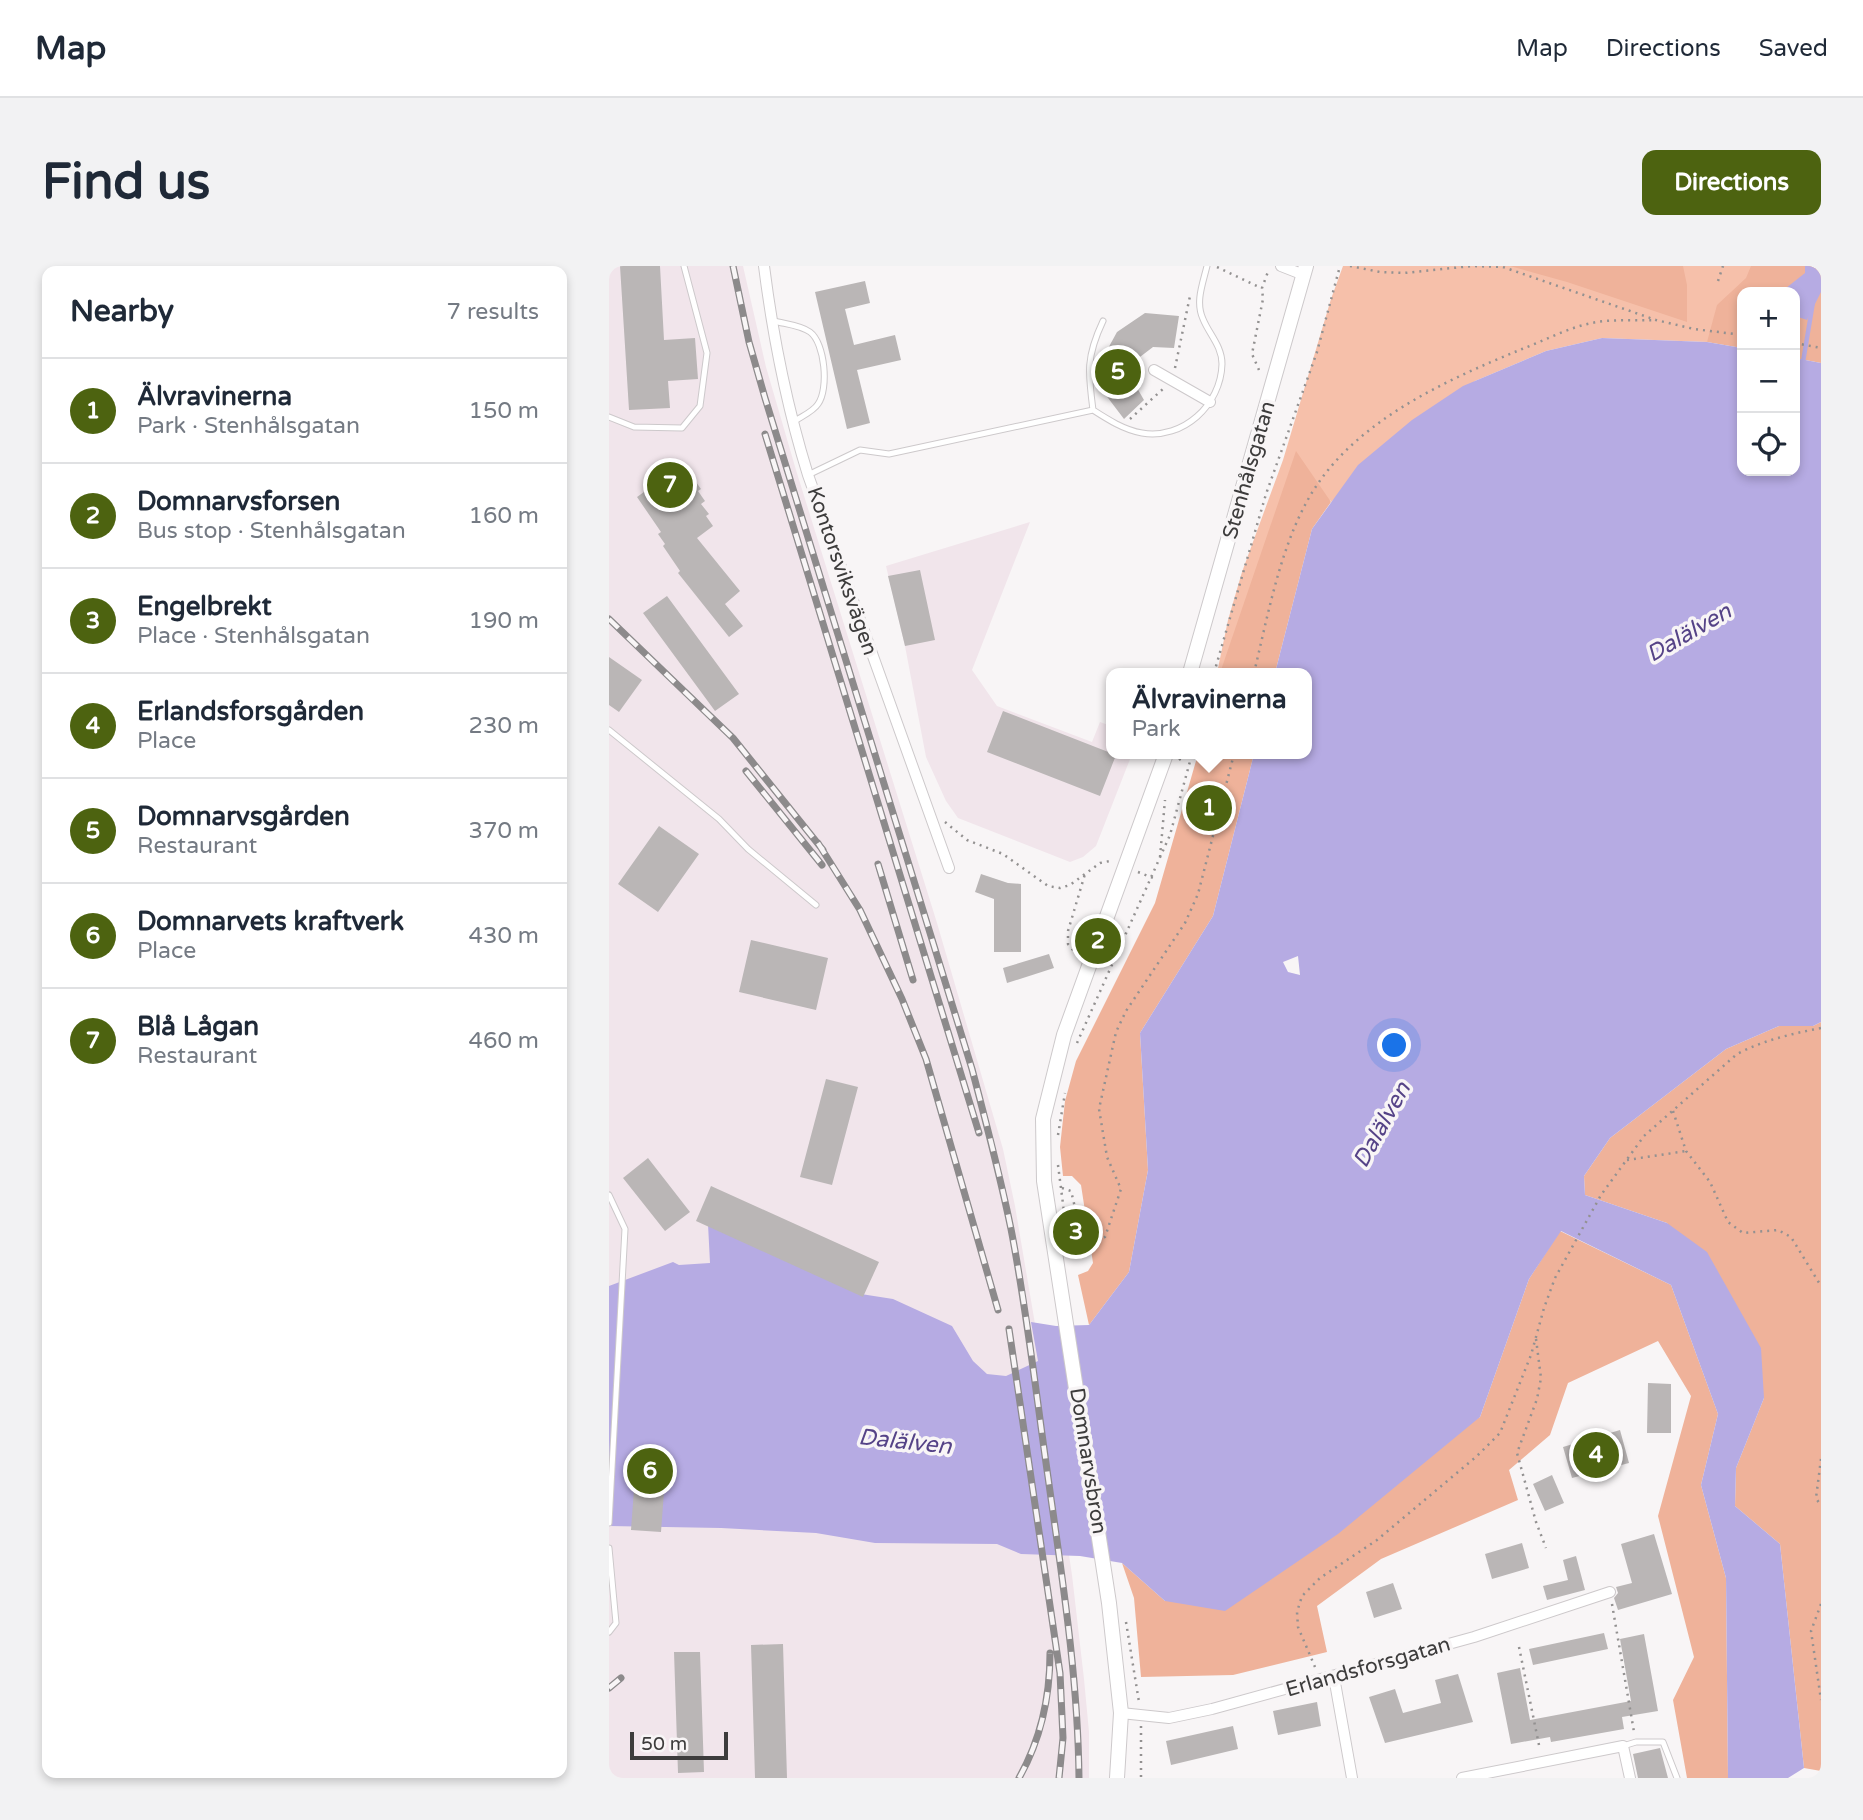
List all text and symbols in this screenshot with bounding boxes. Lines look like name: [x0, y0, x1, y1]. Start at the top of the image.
text: Map: [35, 29, 106, 68]
text: Map: [1516, 34, 1568, 63]
text: Directions: [1606, 34, 1721, 63]
text: Saved: [1759, 34, 1828, 63]
button: Directions: [1642, 150, 1821, 215]
text: Find us: [42, 153, 210, 212]
map controls: [1737, 287, 1800, 476]
button: +: [1737, 287, 1800, 350]
text: Nearby: [70, 293, 174, 330]
text: 7 results: [446, 298, 539, 326]
pin: 5: [1095, 346, 1141, 398]
button: −: [1737, 350, 1800, 413]
text: Älvravinerna: [137, 381, 292, 412]
text: 1: [86, 397, 100, 425]
text: 150 m: [469, 397, 539, 425]
street label: Stenhålsgatan: [1217, 398, 1281, 542]
text: Park · Stenhålsgatan: [137, 412, 360, 440]
button: locate: [1737, 413, 1800, 476]
pin: 7: [647, 459, 693, 511]
street label: Kontorsviksvägen: [801, 483, 883, 659]
text: Domnarvsforsen: [137, 486, 340, 517]
text: 2: [86, 502, 100, 530]
text: 160 m: [469, 502, 539, 530]
text: Bus stop · Stenhålsgatan: [137, 517, 406, 545]
text: Engelbrekt: [137, 591, 272, 622]
water label: Dalälven: [1642, 597, 1737, 668]
text: 3: [86, 607, 100, 635]
text: 190 m: [469, 607, 539, 635]
text: Place · Stenhålsgatan: [137, 622, 370, 650]
popup: [1106, 668, 1312, 759]
text: Älvravinerna: [1131, 684, 1287, 715]
text: Erlandsforsgården: [137, 696, 364, 727]
text: 4: [86, 712, 100, 740]
text: 230 m: [469, 712, 539, 740]
text: Park: [1131, 715, 1181, 743]
text: Place: [137, 727, 196, 755]
pin: 1: [1186, 782, 1232, 834]
text: Domnarvsgården: [137, 801, 350, 832]
text: 5: [86, 817, 100, 845]
text: 370 m: [469, 817, 539, 845]
text: Restaurant: [137, 832, 257, 860]
text: Domnarvets kraftverk: [137, 906, 404, 937]
pin: 2: [1075, 915, 1121, 967]
text: 6: [86, 922, 100, 950]
text: 430 m: [469, 922, 539, 950]
text: Place: [137, 937, 196, 965]
text: Blå Lågan: [137, 1011, 259, 1042]
text: 7: [86, 1027, 100, 1055]
text: 460 m: [469, 1027, 539, 1055]
your location: [1377, 1028, 1411, 1062]
text: Restaurant: [137, 1042, 257, 1070]
water label: Dalälven: [1347, 1076, 1417, 1173]
pin: 3: [1053, 1206, 1099, 1258]
street label: Domnarvsbron: [1064, 1386, 1112, 1536]
water label: Dalälven: [857, 1423, 954, 1461]
pin: 4: [1573, 1429, 1619, 1481]
pin: 6: [627, 1445, 673, 1497]
street label: Erlandsforsgatan: [1283, 1632, 1453, 1702]
scale bar: [630, 1729, 728, 1761]
text: 50 m: [641, 1733, 687, 1755]

